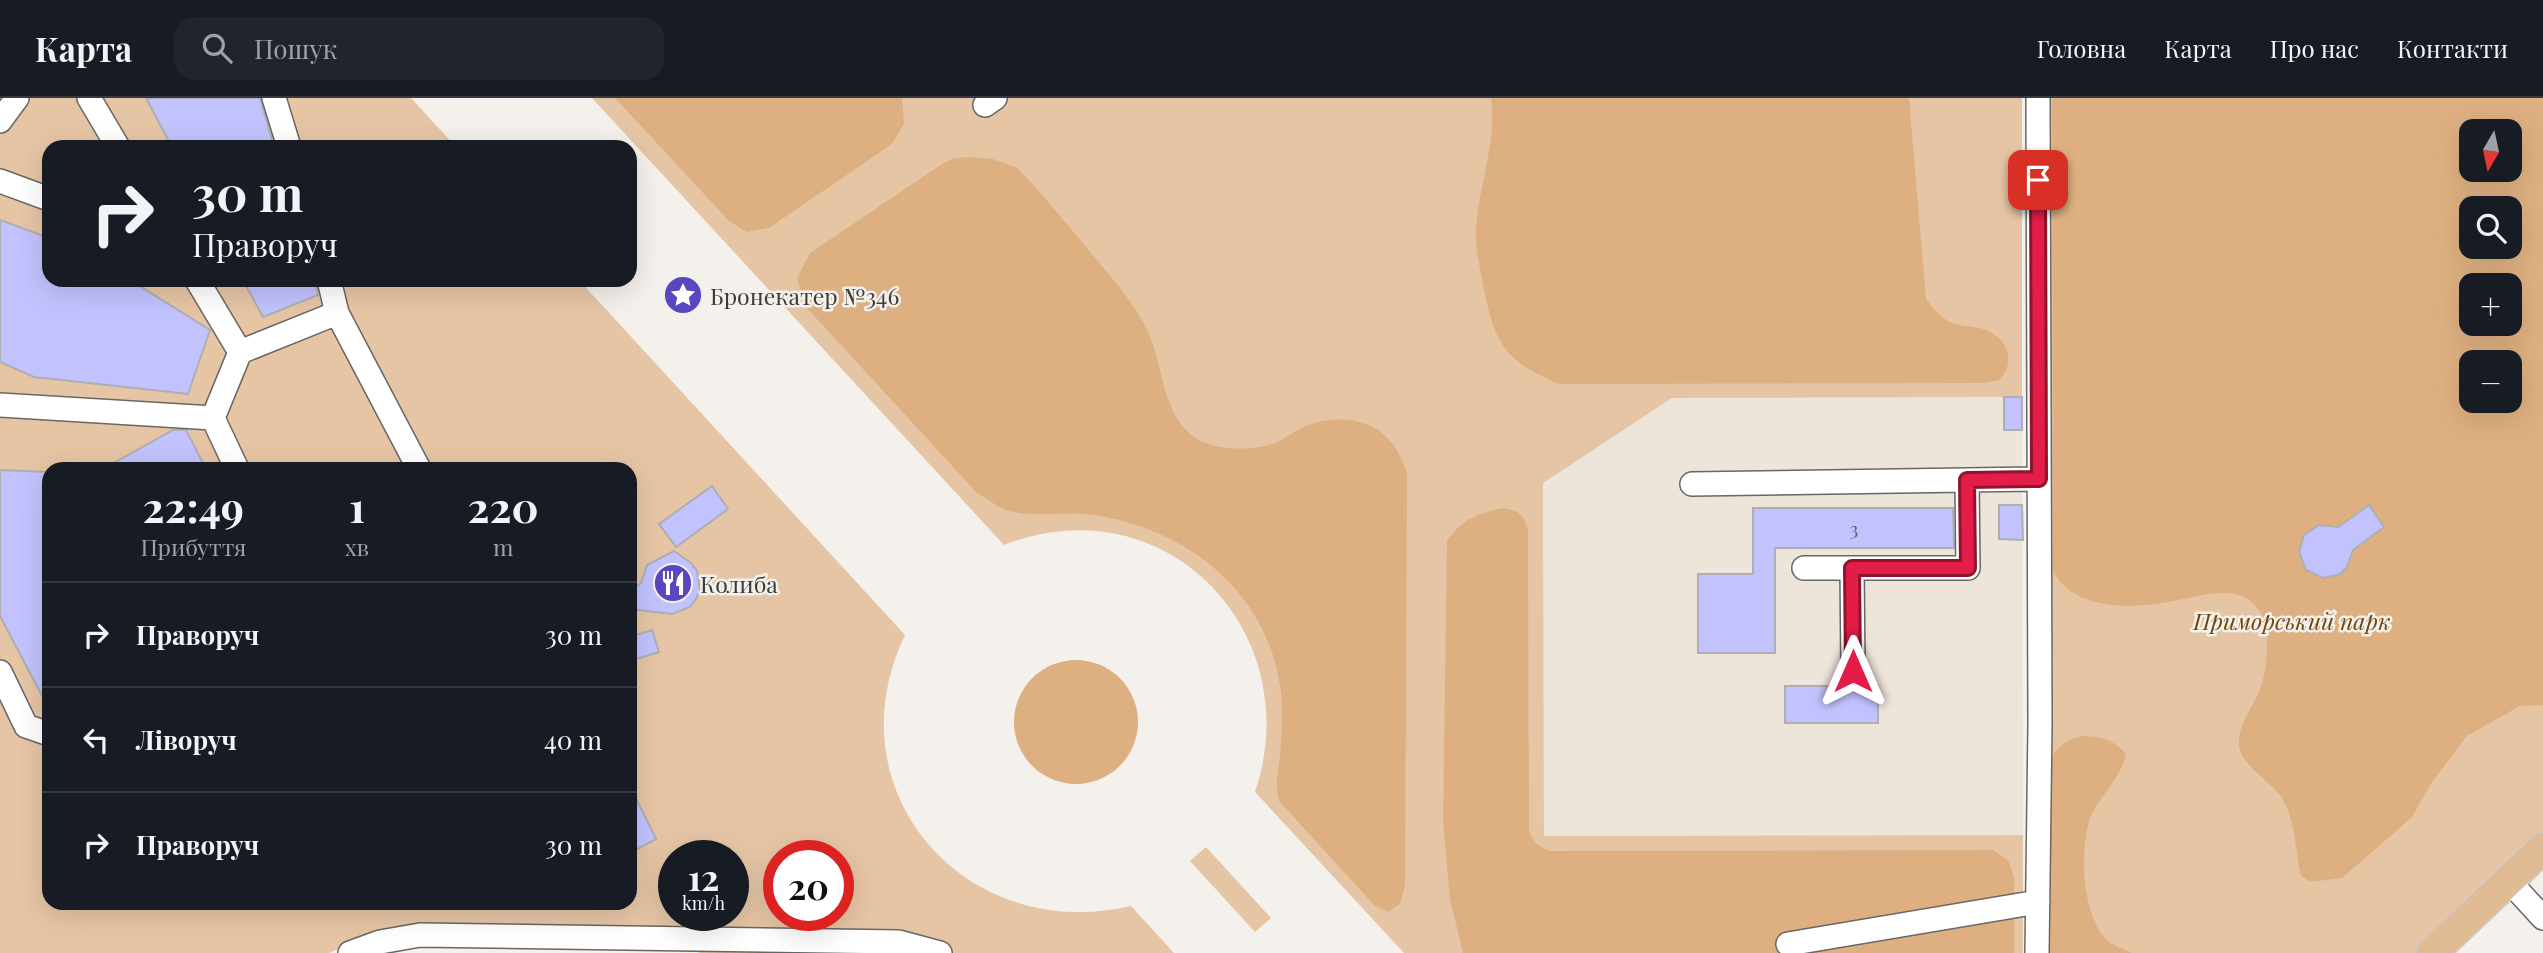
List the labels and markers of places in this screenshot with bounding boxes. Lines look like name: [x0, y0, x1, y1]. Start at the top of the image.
pin: [2008, 150, 2068, 210]
place icon: Бронекатер №346: [662, 274, 704, 316]
place label: Бронекатер №346: [710, 280, 899, 311]
restaurant icon: Колиба: [652, 562, 694, 604]
place label: Колиба: [700, 568, 778, 599]

